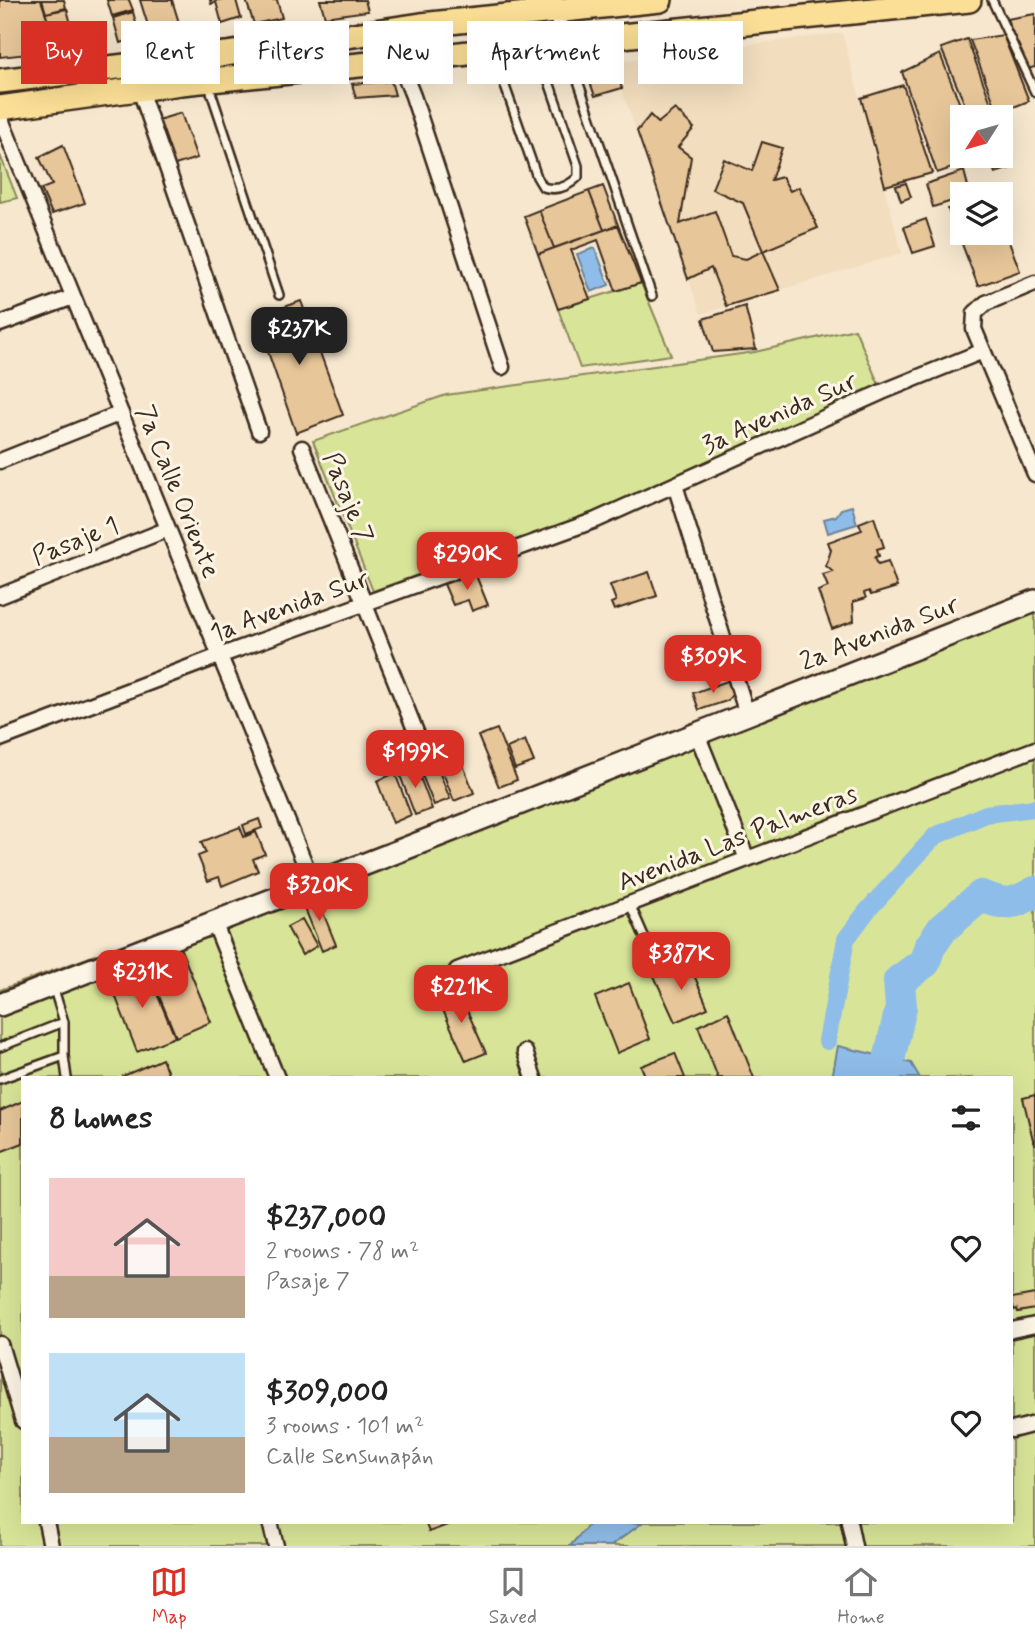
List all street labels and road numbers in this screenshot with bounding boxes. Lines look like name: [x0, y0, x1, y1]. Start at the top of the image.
street label: 3a Avenida Sur: [697, 364, 863, 463]
street label: 7a Calle Oriente: [127, 400, 227, 583]
street label: Pasaje 7: [314, 447, 381, 548]
street label: Pasaje 1: [27, 509, 124, 575]
street label: 1a Avenida Sur: [206, 562, 374, 651]
street label: 2a Avenida Sur: [795, 588, 964, 680]
street label: Avenida Las Palmeras: [613, 778, 862, 900]

